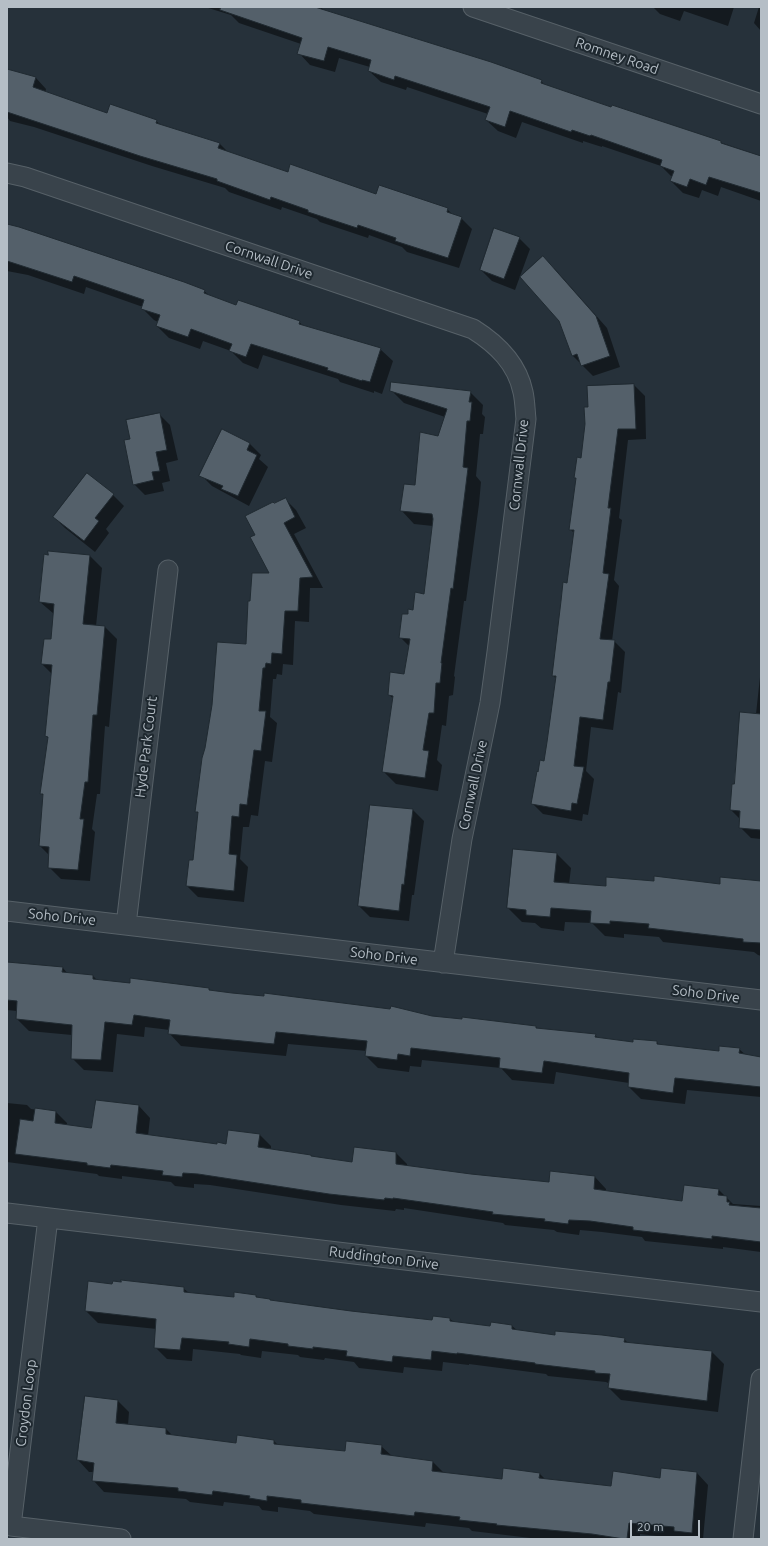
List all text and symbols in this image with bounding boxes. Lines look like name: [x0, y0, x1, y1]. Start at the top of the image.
street label: Romney Road: [573, 34, 661, 78]
street label: Cornwall Drive: [223, 237, 315, 283]
street label: Cornwall Drive: [506, 419, 532, 511]
street label: Hyde Park Court: [131, 695, 161, 799]
street label: Cornwall Drive: [455, 738, 491, 832]
street label: Soho Drive: [27, 905, 97, 929]
street label: Soho Drive: [349, 944, 419, 968]
street label: Soho Drive: [671, 982, 741, 1006]
street label: Ruddington Drive: [328, 1243, 440, 1273]
street label: Croydon Loop: [12, 1358, 40, 1448]
scale bar: [632, 1512, 702, 1538]
text: 20 m: [637, 1520, 664, 1533]

